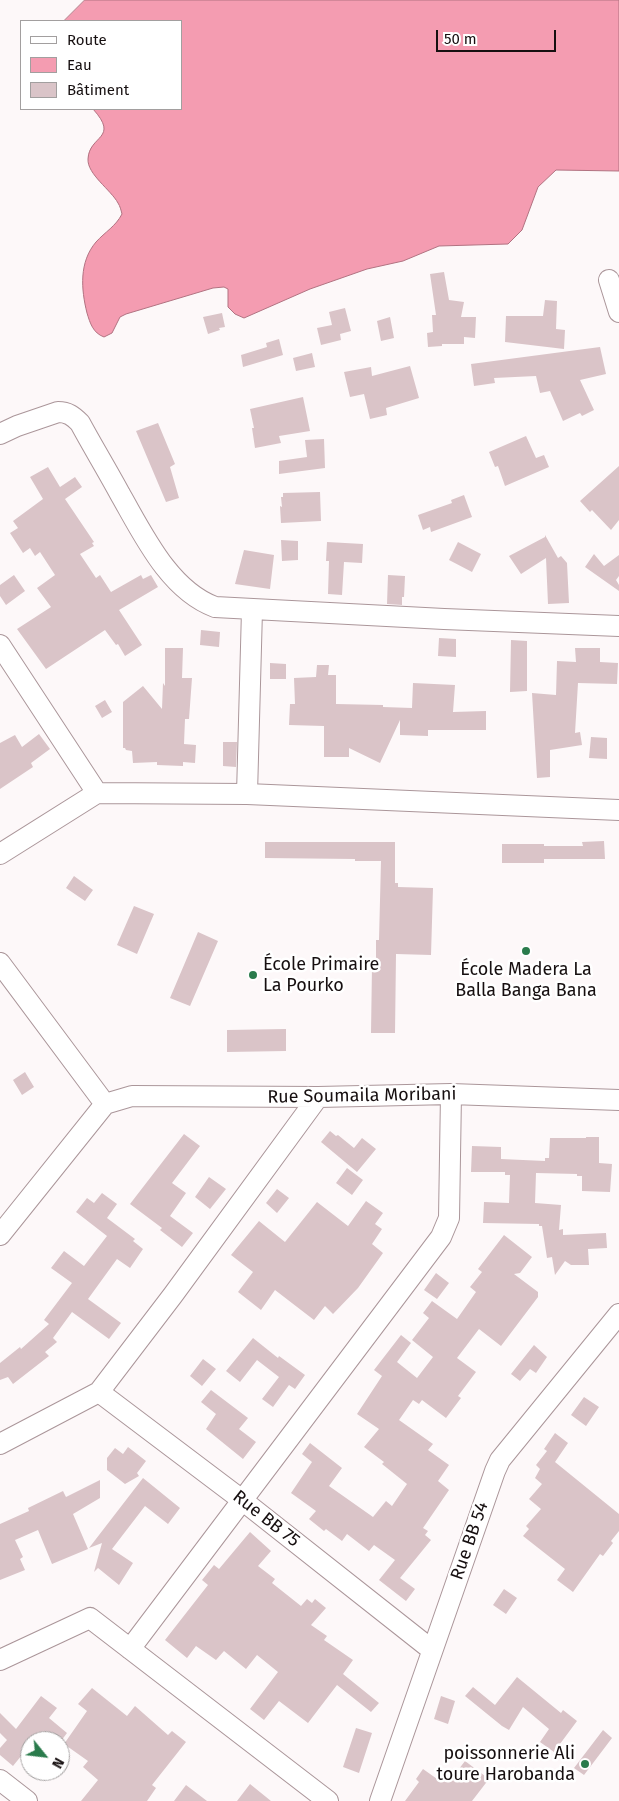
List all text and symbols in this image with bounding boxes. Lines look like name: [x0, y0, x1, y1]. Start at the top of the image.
legend: [20, 20, 182, 110]
scale bar: [439, 20, 559, 52]
text: 50 m: [444, 30, 477, 48]
text: Route: [67, 31, 107, 49]
text: Eau: [67, 56, 92, 74]
text: Bâtiment: [67, 81, 129, 99]
marker: École Madera La Balla Banga Bana: [520, 945, 532, 957]
place label: École Primaire La Pourko: [263, 954, 379, 996]
place label: École Madera La Balla Banga Bana: [455, 959, 597, 1002]
marker: École Primaire La Pourko: [247, 969, 259, 981]
street label: Rue Soumaila Moribani: [267, 1084, 457, 1108]
street label: Rue BB 75: [228, 1486, 304, 1552]
street label: Rue BB 54: [447, 1499, 493, 1583]
north arrow: [20, 1731, 70, 1781]
place label: poissonnerie Ali toure Harobanda: [436, 1743, 575, 1786]
text: N: [48, 1755, 67, 1771]
marker: poissonnerie Ali toure Harobanda: [579, 1758, 591, 1770]

